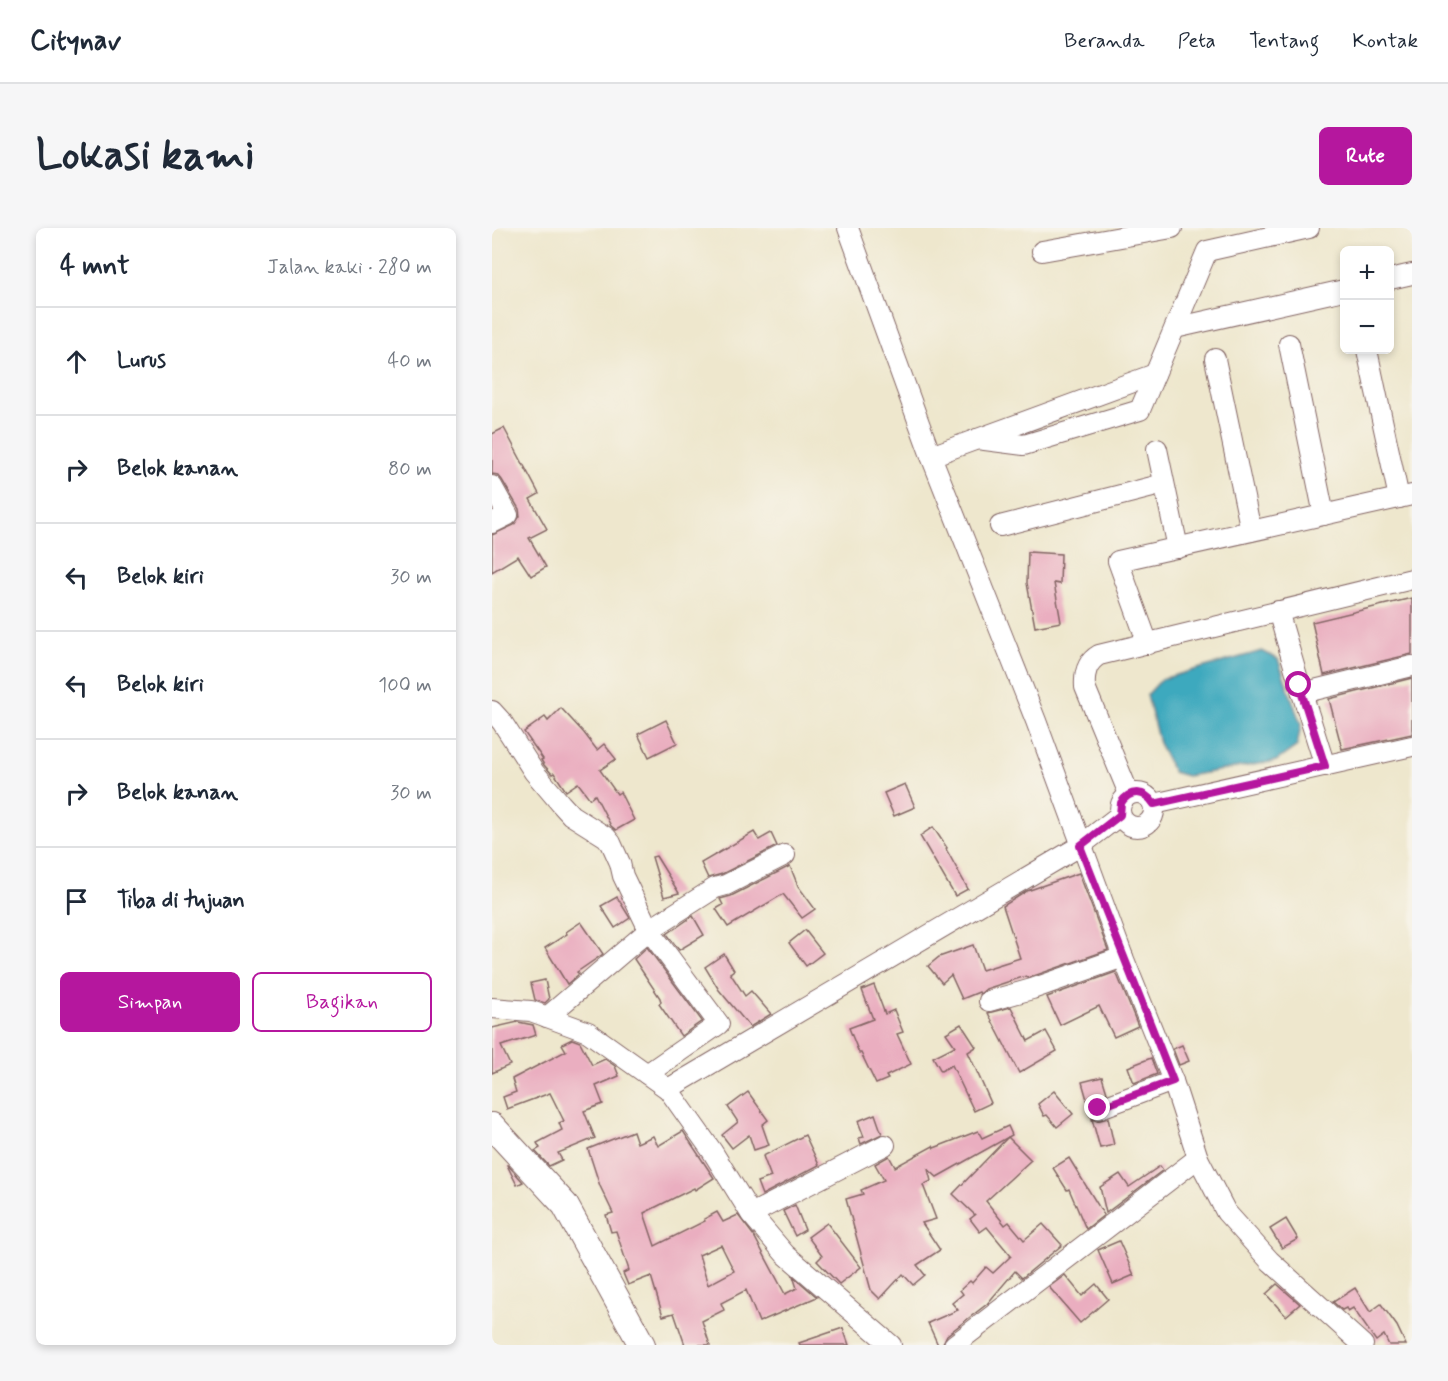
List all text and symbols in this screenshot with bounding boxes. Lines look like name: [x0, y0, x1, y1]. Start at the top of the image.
text: Citynav: [30, 23, 121, 60]
text: Beranda: [1064, 27, 1145, 55]
text: Peta: [1178, 27, 1216, 55]
text: Tentang: [1249, 27, 1319, 55]
text: Kontak: [1352, 27, 1418, 55]
button: Rute: [1319, 127, 1412, 185]
text: Lokasi kami: [36, 129, 255, 184]
map controls: [1340, 246, 1394, 354]
button: +: [1340, 246, 1394, 300]
text: 4 mnt: [60, 250, 130, 284]
text: Jalan kaki · 280 m: [267, 254, 432, 281]
button: −: [1340, 300, 1394, 354]
icon: ahead: [60, 345, 93, 378]
text: Lurus: [117, 347, 166, 375]
text: 40 m: [388, 348, 432, 375]
icon: right: [60, 453, 93, 486]
text: Belok kanan: [117, 455, 238, 483]
text: 80 m: [388, 456, 432, 483]
icon: left: [60, 561, 93, 594]
text: Belok kiri: [117, 563, 204, 591]
text: 30 m: [390, 564, 432, 591]
icon: left: [60, 669, 93, 702]
text: Belok kiri: [117, 671, 204, 699]
route start: [1285, 671, 1311, 697]
text: 100 m: [378, 672, 432, 699]
icon: right: [60, 777, 93, 810]
text: Belok kanan: [117, 779, 238, 807]
text: 30 m: [390, 780, 432, 807]
icon: arrive: [60, 885, 93, 918]
text: Tiba di tujuan: [117, 887, 245, 915]
button: Simpan: [60, 972, 240, 1032]
button: Bagikan: [252, 972, 432, 1032]
route end: [1084, 1094, 1110, 1120]

